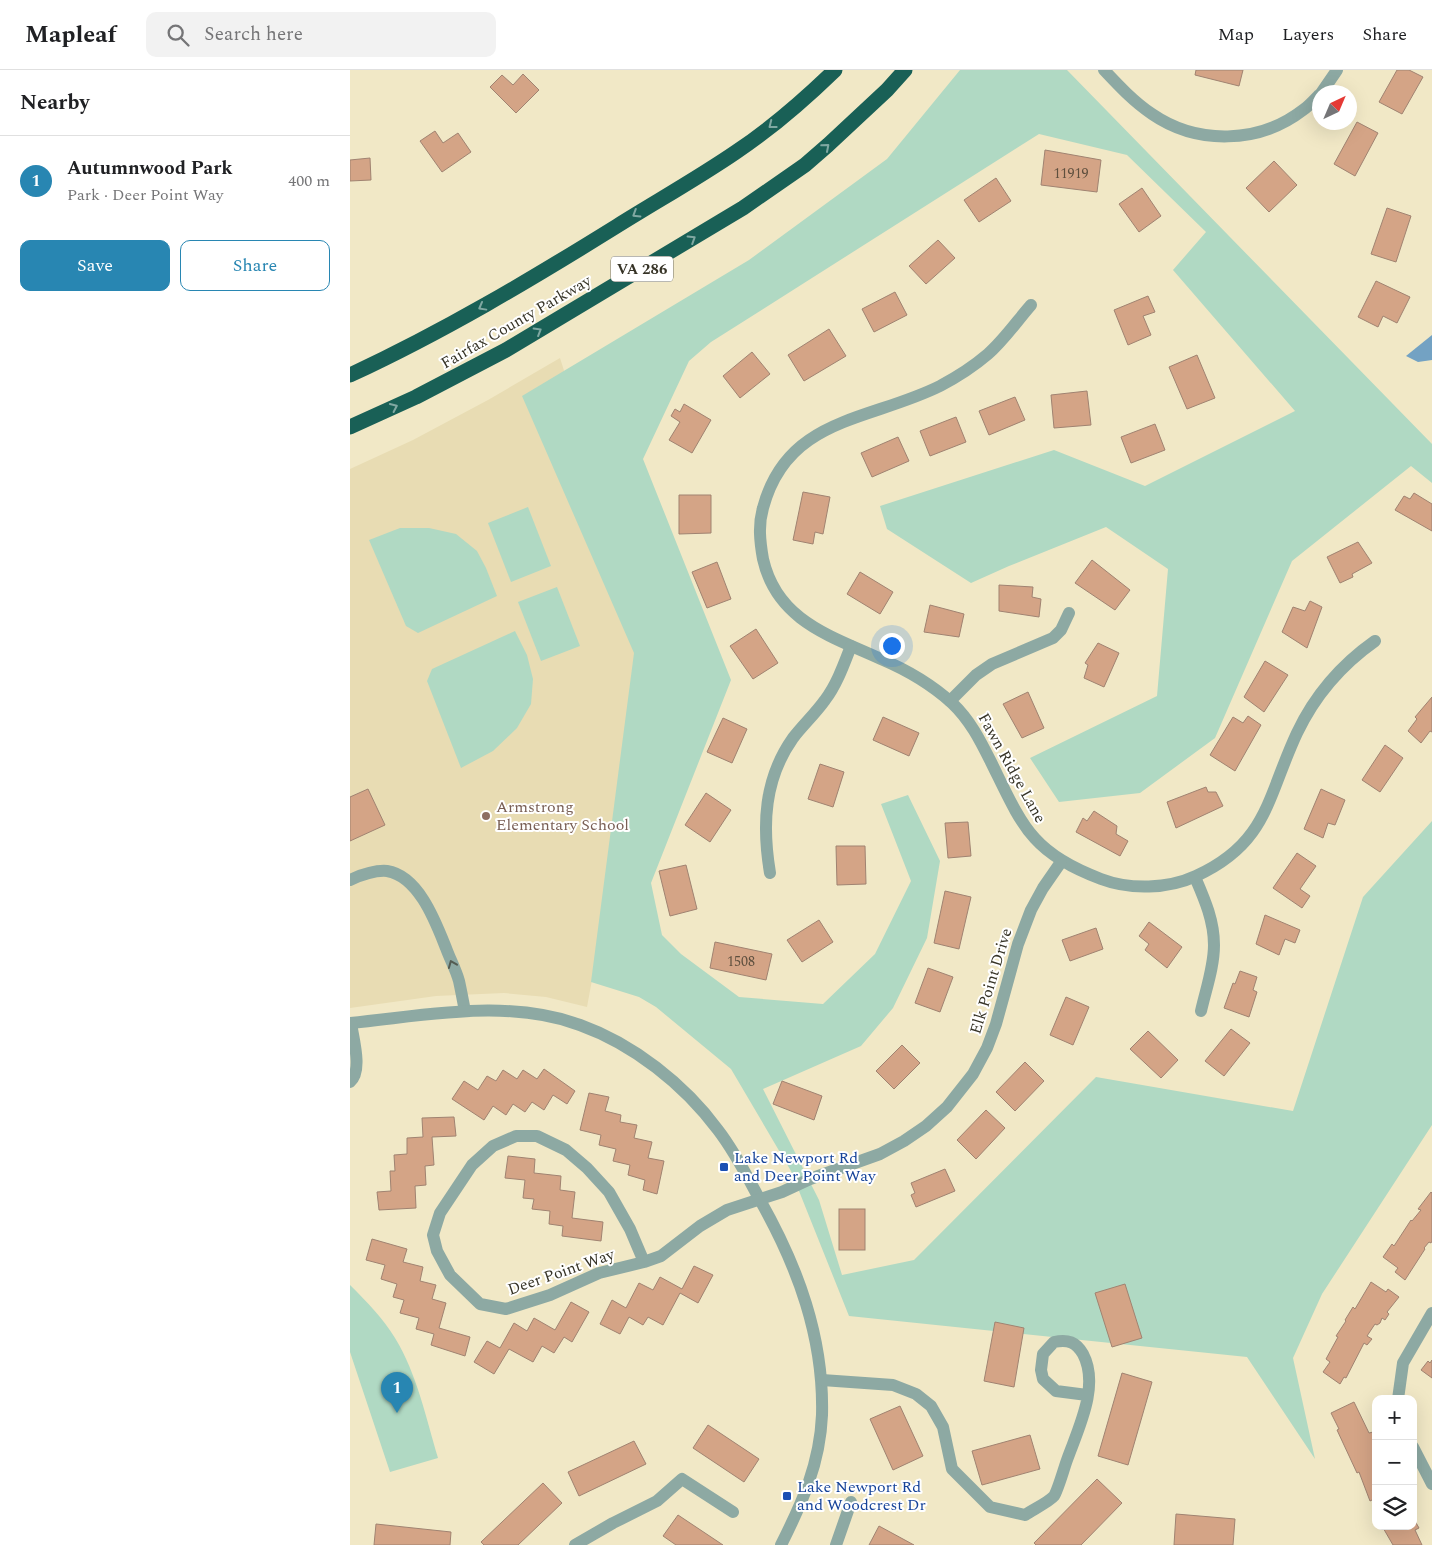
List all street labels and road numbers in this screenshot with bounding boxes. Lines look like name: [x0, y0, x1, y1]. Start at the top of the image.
road number: VA 286: [611, 256, 673, 282]
street label: Fairfax County Parkway: [436, 268, 597, 375]
street label: Fawn Ridge Lane: [972, 709, 1052, 827]
street label: Elk Point Drive: [963, 925, 1019, 1037]
street label: Deer Point Way: [504, 1242, 619, 1302]

